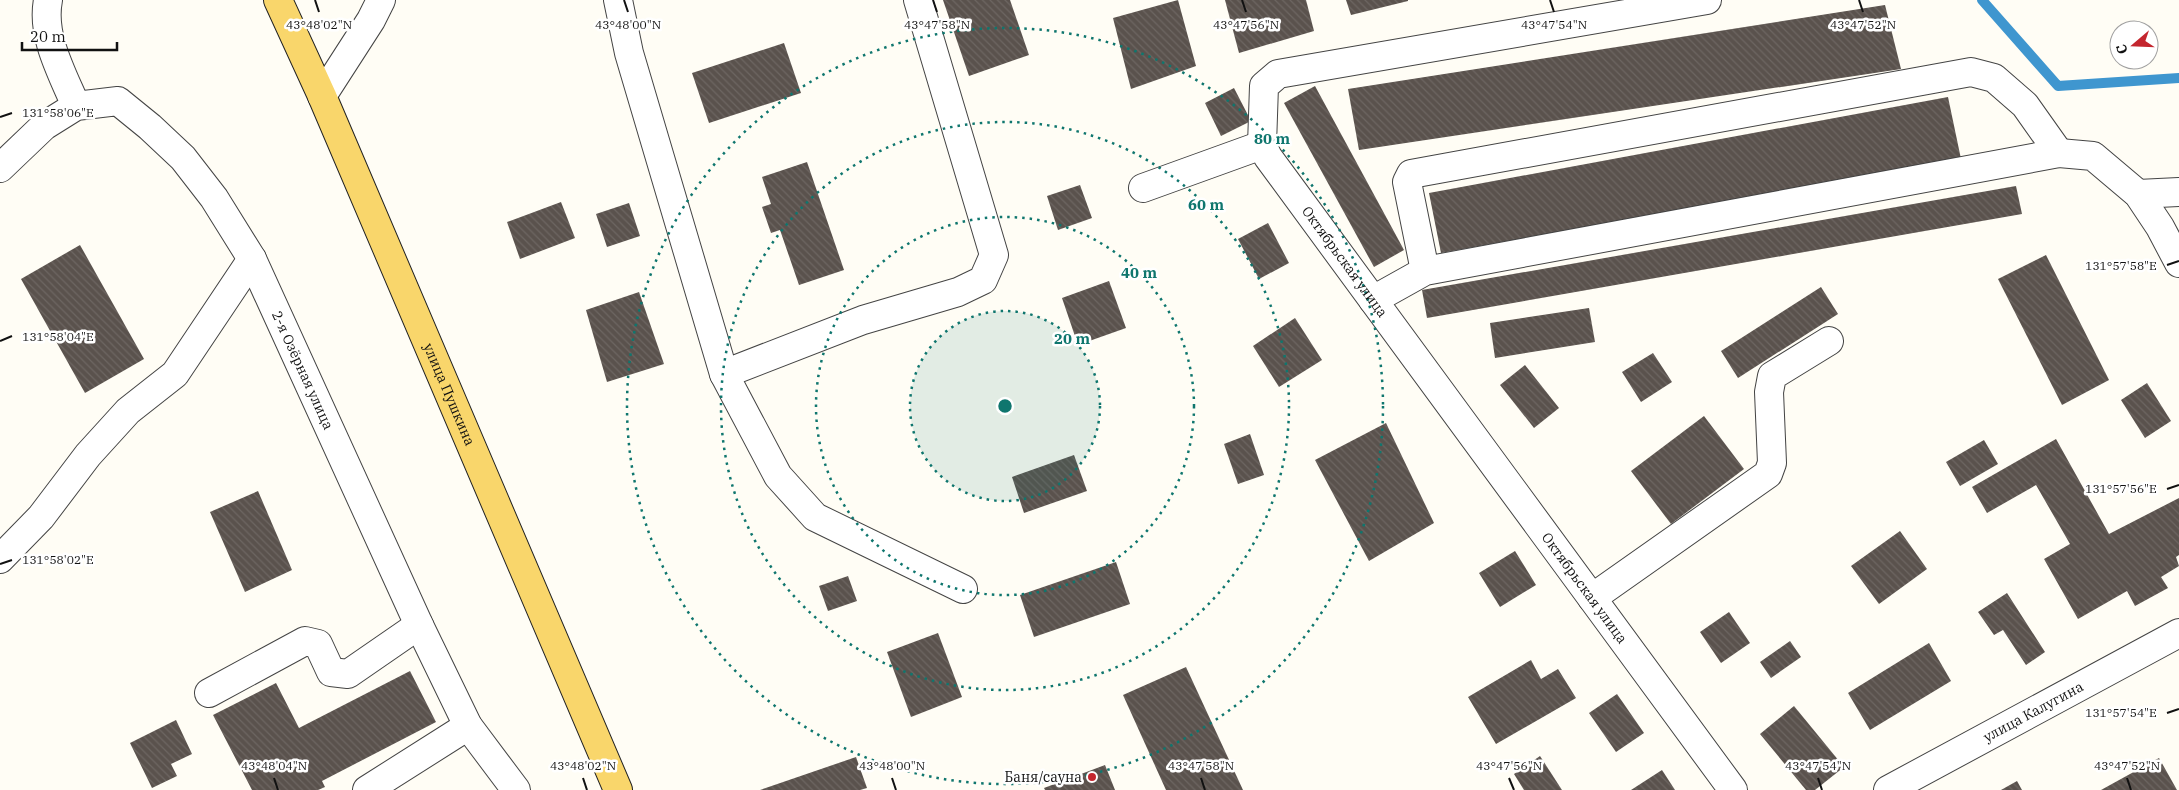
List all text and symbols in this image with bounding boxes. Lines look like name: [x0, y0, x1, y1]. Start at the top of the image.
text: 43°48'02"N: [286, 17, 352, 32]
text: 43°48'00"N: [595, 17, 661, 32]
text: 43°47'58"N: [904, 17, 970, 32]
text: 43°47'56"N: [1213, 17, 1279, 32]
text: 43°47'54"N: [1521, 17, 1587, 32]
text: 43°47'52"N: [1830, 17, 1896, 32]
scale bar: [22, 20, 118, 52]
north arrow: [2109, 20, 2159, 70]
text: 20 m: [30, 27, 66, 46]
text: С: [2112, 42, 2132, 57]
text: 131°58'06"E: [22, 105, 94, 120]
text: 80 m: [1254, 129, 1290, 148]
text: 60 m: [1188, 195, 1224, 214]
street label: Октябрьская улица: [1298, 202, 1392, 321]
text: 131°57'58"E: [2085, 258, 2157, 273]
text: 40 m: [1121, 263, 1157, 282]
street label: 2-я Озёрная улица: [268, 308, 338, 433]
text: 131°58'04"E: [22, 329, 94, 344]
text: 20 m: [1054, 329, 1090, 348]
street label: улица Пушкина: [419, 340, 479, 449]
centre of rings: [996, 397, 1014, 415]
text: 131°57'56"E: [2085, 481, 2157, 496]
street label: Октябрьская улица: [1538, 529, 1632, 647]
text: 131°58'02"E: [22, 552, 94, 567]
street label: улица Калугина: [1980, 677, 2087, 746]
text: 131°57'54"E: [2085, 705, 2157, 720]
text: 43°48'04"N: [241, 758, 307, 773]
text: 43°48'02"N: [550, 758, 616, 773]
text: 43°48'00"N: [859, 758, 925, 773]
text: 43°47'58"N: [1168, 758, 1234, 773]
text: 43°47'56"N: [1476, 758, 1542, 773]
text: 43°47'54"N: [1785, 758, 1851, 773]
text: 43°47'52"N: [2094, 758, 2160, 773]
place label: Баня/сауна: [1005, 768, 1082, 786]
marker: Баня/сауна: [1086, 771, 1098, 783]

